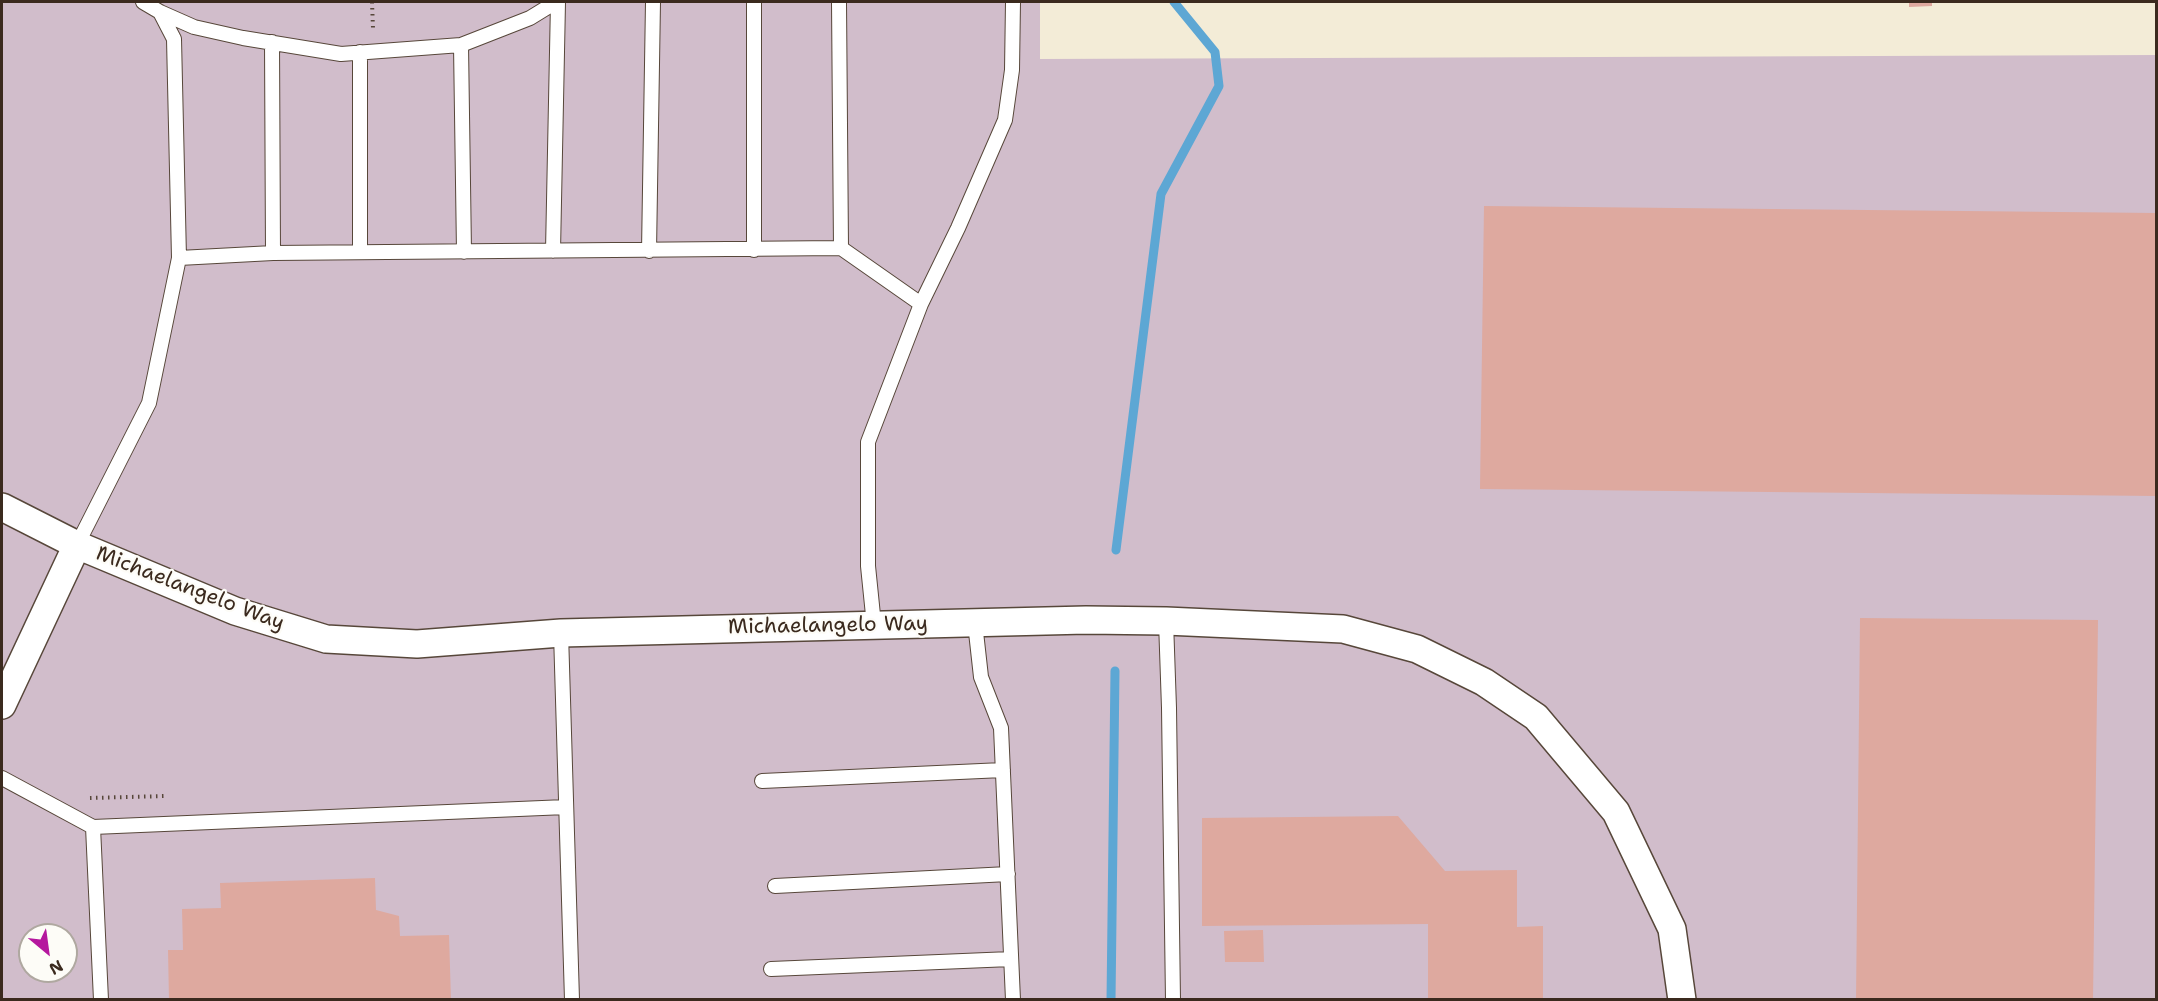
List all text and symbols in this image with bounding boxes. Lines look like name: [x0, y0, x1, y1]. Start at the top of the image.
street label: Michaelangelo Way: [92, 541, 288, 637]
street label: Michaelangelo Way: [728, 612, 928, 640]
north arrow: [18, 923, 78, 983]
text: N: [45, 955, 67, 980]

